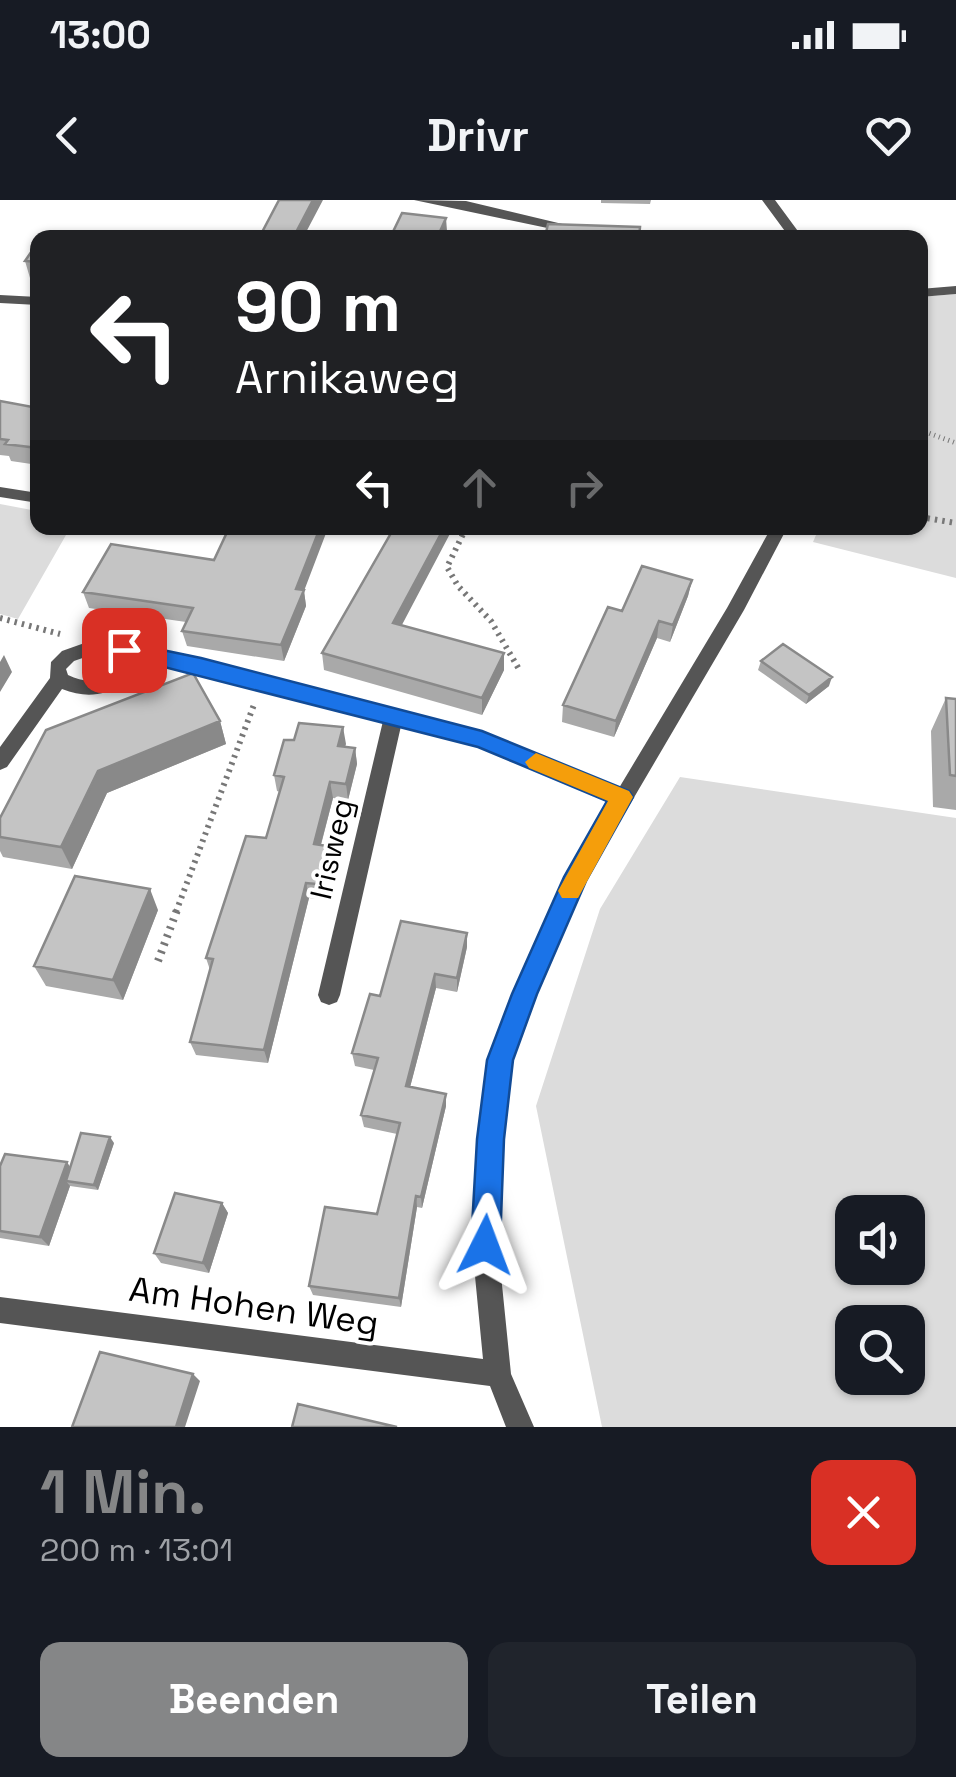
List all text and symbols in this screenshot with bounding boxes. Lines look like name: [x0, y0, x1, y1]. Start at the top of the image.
text: 13:00: [50, 11, 151, 59]
text: Drivr: [427, 107, 529, 164]
icon: back: [40, 108, 95, 163]
icon: heart: [861, 108, 916, 163]
text: 90 m: [235, 262, 401, 351]
icon: left: [70, 270, 200, 400]
text: Arnikaweg: [235, 349, 459, 406]
icon: left: [347, 460, 402, 515]
icon: ahead: [452, 460, 507, 515]
icon: right: [557, 460, 612, 515]
pin: [82, 608, 167, 693]
icon: arrive: [97, 623, 152, 678]
street label: Irisweg: [301, 795, 362, 903]
position arrow: [433, 1193, 537, 1297]
map controls: [835, 1195, 925, 1395]
button: sound: [835, 1195, 925, 1285]
street label: Am Hohen Weg: [126, 1267, 382, 1345]
button: search: [835, 1305, 925, 1395]
text: 1 Min.: [40, 1454, 206, 1531]
button: close: [811, 1460, 916, 1565]
text: 200 m · 13:01: [40, 1530, 233, 1570]
button: Beenden: [40, 1642, 468, 1757]
button: Teilen: [488, 1642, 916, 1757]

